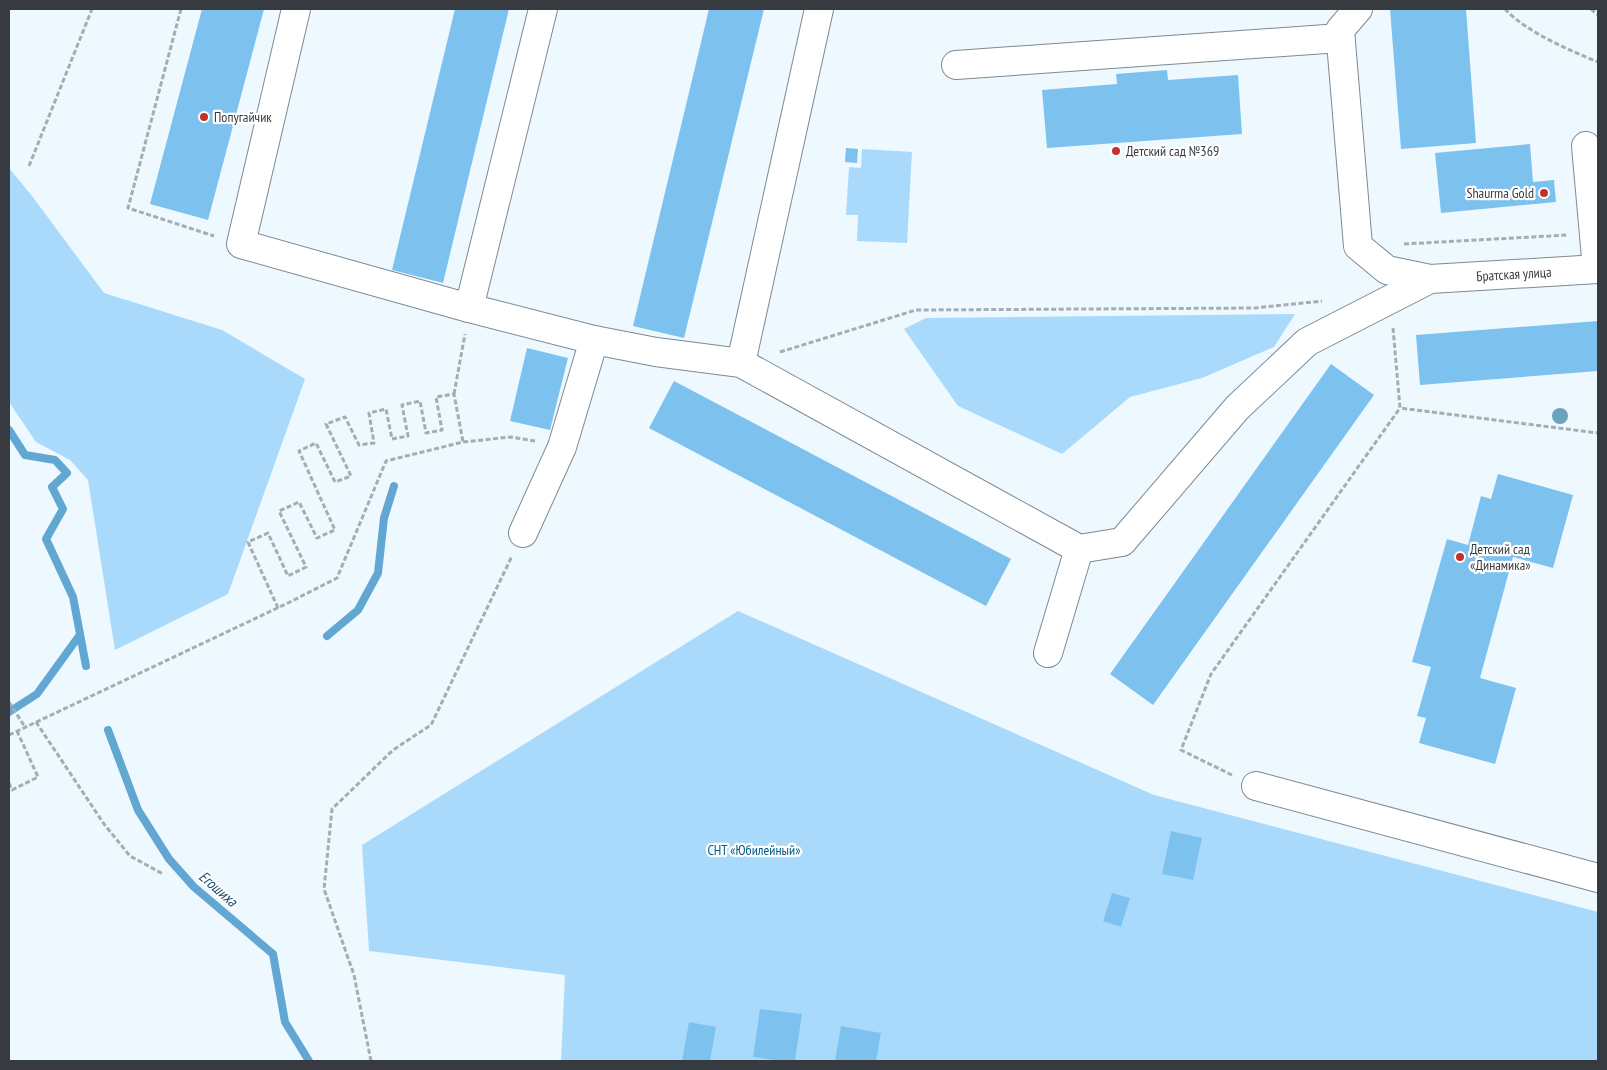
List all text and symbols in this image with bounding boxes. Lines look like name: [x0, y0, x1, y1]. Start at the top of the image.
place label: Попугайчик: [214, 108, 272, 126]
marker: Попугайчик: [198, 111, 210, 123]
place label: Детский сад №369: [1126, 142, 1219, 160]
marker: Детский сад №369: [1110, 145, 1122, 157]
place label: Shaurma Gold: [1466, 184, 1534, 202]
marker: Shaurma Gold: [1538, 187, 1550, 199]
street label: Братская улица: [1476, 263, 1552, 285]
place label: Детский сад «Динамика»: [1470, 540, 1531, 574]
marker: Детский сад «Динамика»: [1454, 551, 1466, 563]
park label: СНТ «Юбилейный»: [707, 841, 801, 859]
water label: Егошиха: [195, 867, 242, 911]

